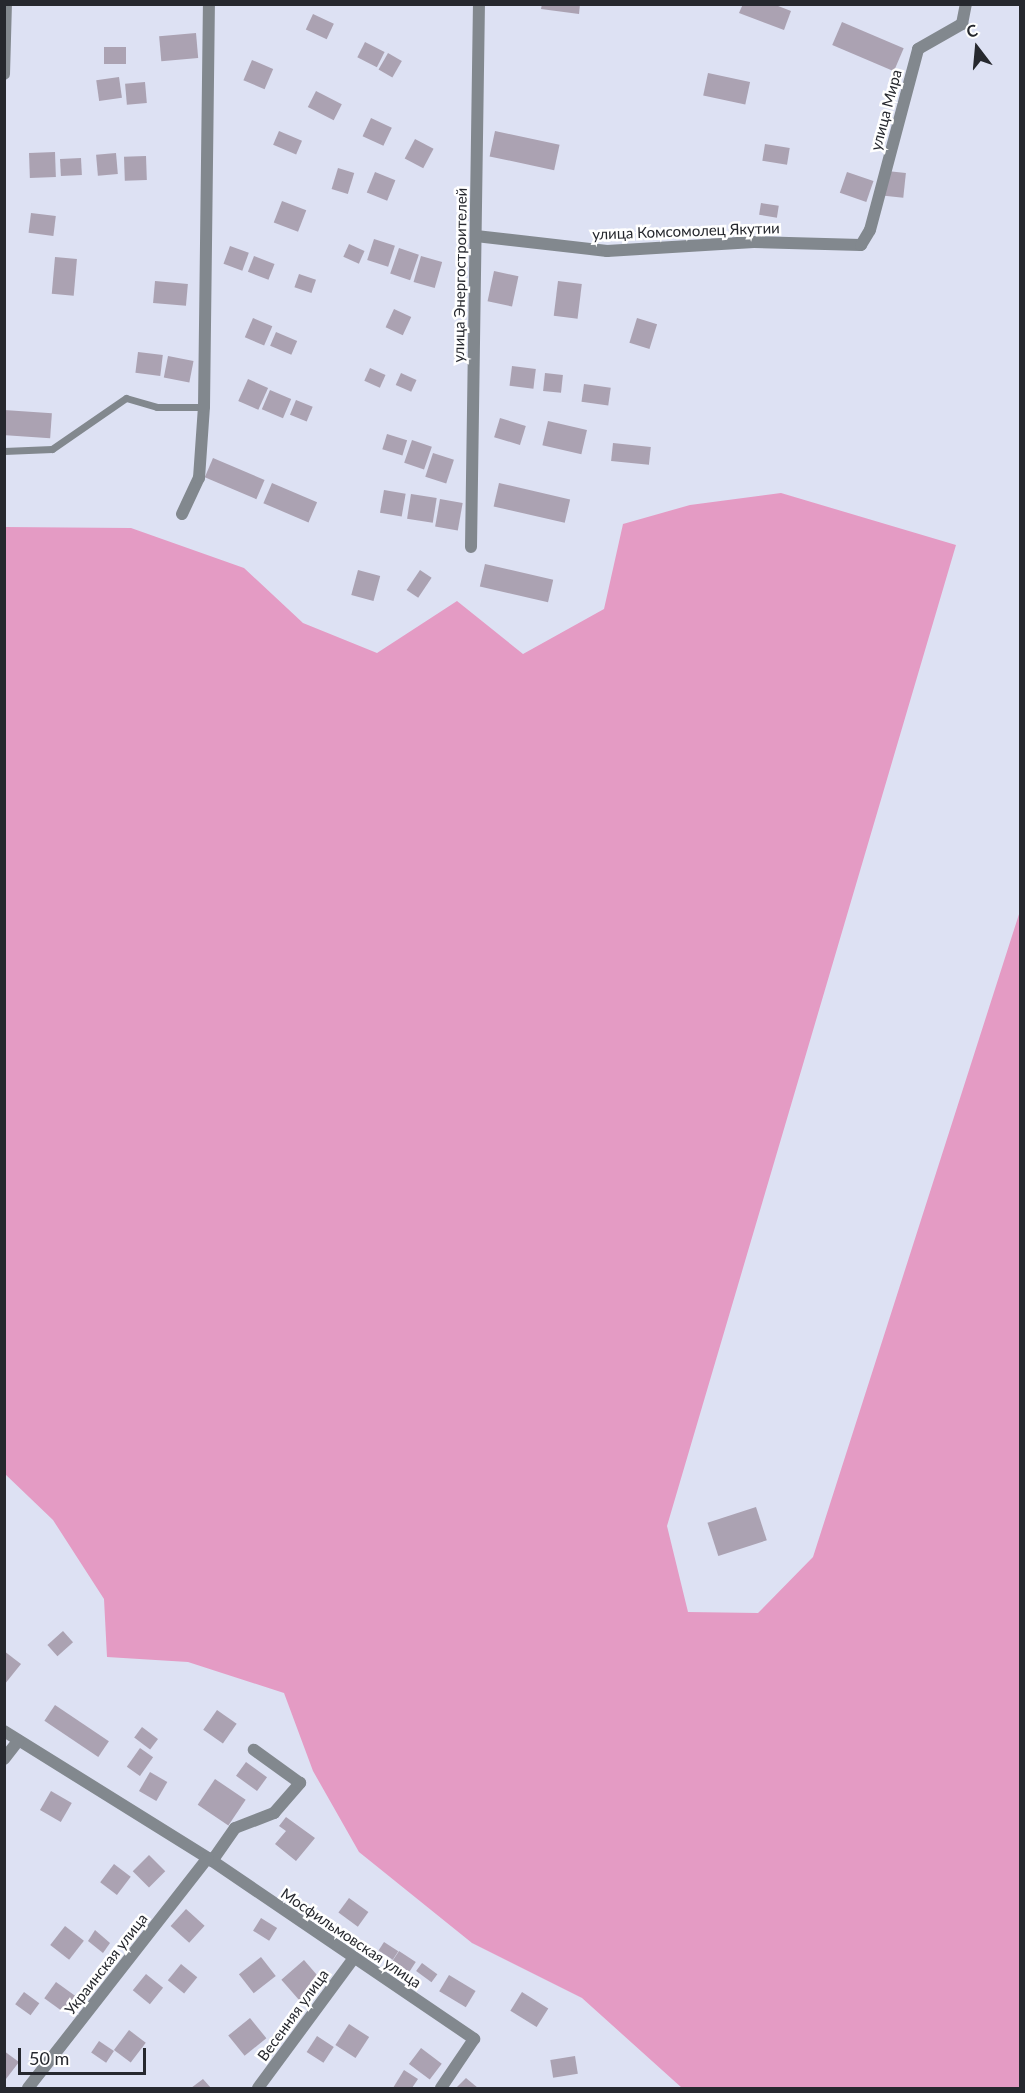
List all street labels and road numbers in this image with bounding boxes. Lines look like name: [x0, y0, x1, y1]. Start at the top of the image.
street label: улица Мира: [867, 68, 905, 152]
street label: улица Энергостроителей: [449, 188, 471, 362]
street label: улица Комсомолец Якутии: [592, 219, 780, 243]
street label: Мосфильмовская улица: [277, 1884, 425, 1992]
street label: Украинская улица: [61, 1910, 151, 2018]
street label: Весенняя улица: [254, 1966, 332, 2064]

